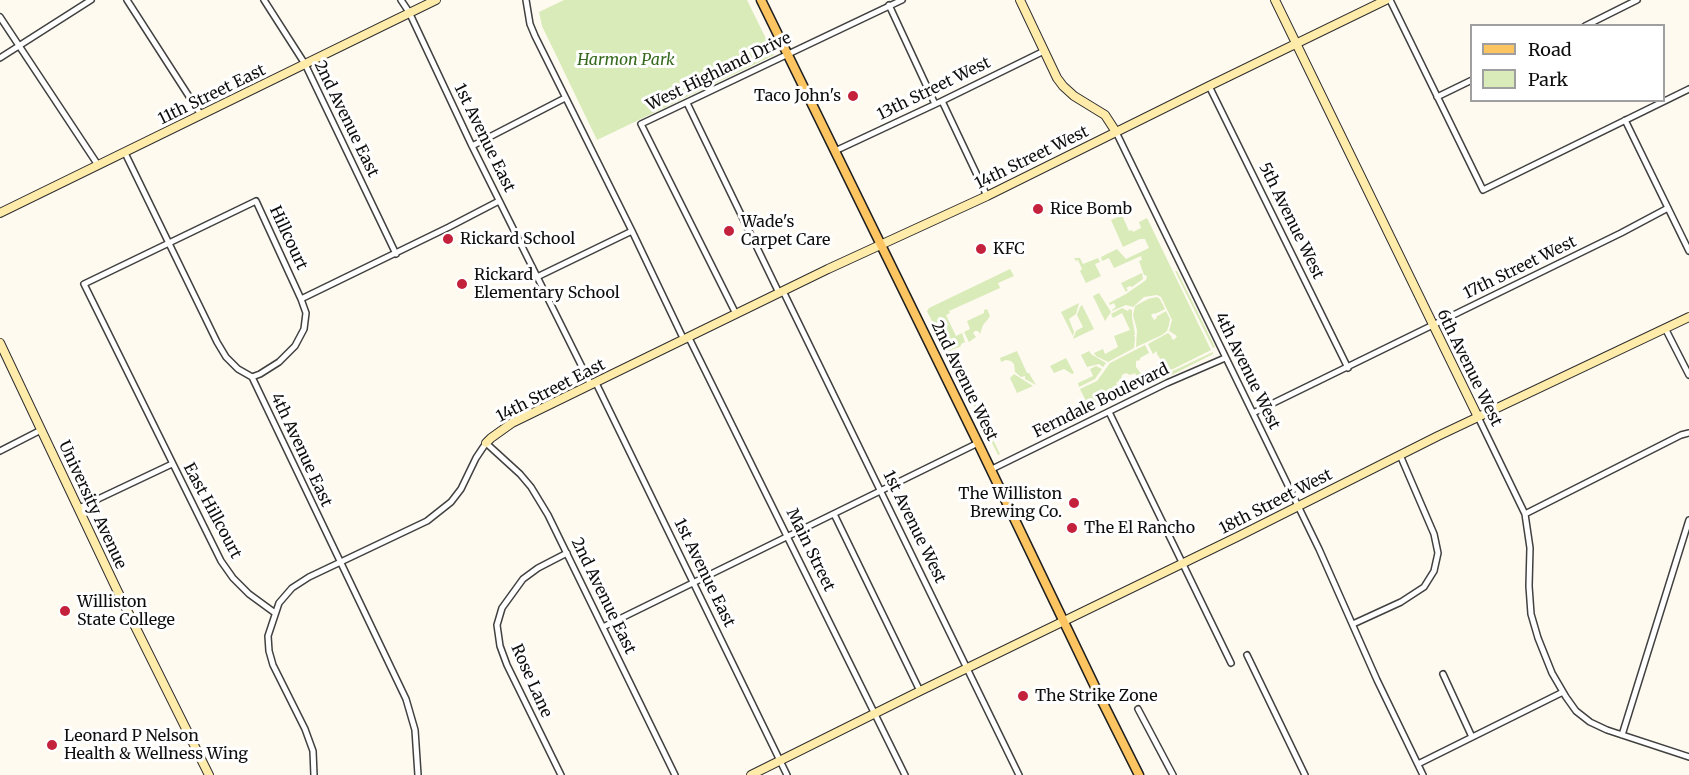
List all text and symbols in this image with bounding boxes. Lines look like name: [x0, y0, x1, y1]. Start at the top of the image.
legend: [1470, 24, 1665, 102]
street label: West Highland Drive: [644, 29, 794, 115]
text: Road: [1528, 38, 1572, 61]
park label: Harmon Park: [577, 50, 675, 70]
street label: 13th Street West: [874, 53, 994, 125]
street label: 2nd Avenue East: [310, 58, 382, 180]
street label: 11th Street East: [155, 61, 269, 129]
text: Park: [1528, 68, 1568, 91]
street label: 1st Avenue East: [449, 81, 519, 195]
place label: Taco John's: [754, 86, 841, 106]
marker: Taco John's: [846, 89, 860, 103]
street label: 14th Street West: [972, 122, 1092, 194]
street label: 5th Avenue West: [1255, 160, 1327, 282]
place label: Rice Bomb: [1050, 199, 1132, 219]
marker: Rice Bomb: [1031, 202, 1045, 216]
street label: Hillcourt: [265, 203, 311, 273]
place label: Wade's Carpet Care: [741, 212, 830, 250]
marker: Wade's Carpet Care: [722, 224, 736, 238]
place label: Rickard School: [460, 229, 575, 249]
marker: Rickard School: [441, 232, 455, 246]
street label: 17th Street West: [1460, 232, 1580, 304]
place label: KFC: [993, 239, 1025, 259]
marker: KFC: [974, 242, 988, 256]
place label: Rickard Elementary School: [474, 265, 620, 303]
marker: Rickard Elementary School: [455, 277, 469, 291]
street label: 6th Avenue West: [1432, 306, 1506, 430]
street label: 4th Avenue West: [1210, 309, 1284, 433]
street label: 2nd Avenue West: [927, 318, 1001, 444]
street label: 14th Street East: [493, 355, 609, 427]
street label: Ferndale Boulevard: [1030, 360, 1172, 442]
street label: 4th Avenue East: [266, 390, 336, 510]
street label: University Avenue: [54, 438, 130, 572]
street label: East Hillcourt: [179, 460, 245, 562]
street label: 18th Street West: [1216, 465, 1336, 539]
street label: 1st Avenue West: [878, 468, 950, 586]
place label: The Williston Brewing Co.: [958, 484, 1062, 522]
marker: The Williston Brewing Co.: [1067, 496, 1081, 510]
street label: Main Street: [782, 505, 838, 595]
street label: 1st Avenue East: [669, 516, 739, 630]
place label: The El Rancho: [1084, 518, 1195, 538]
marker: The El Rancho: [1065, 521, 1079, 535]
street label: 2nd Avenue East: [567, 535, 639, 657]
place label: Williston State College: [77, 592, 175, 630]
marker: Williston State College: [58, 604, 72, 618]
street label: Rose Lane: [506, 641, 556, 721]
place label: The Strike Zone: [1035, 686, 1158, 706]
marker: The Strike Zone: [1016, 689, 1030, 703]
place label: Leonard P Nelson Health & Wellness Wing: [64, 726, 248, 764]
marker: Leonard P Nelson Health & Wellness Wing: [45, 738, 59, 752]

